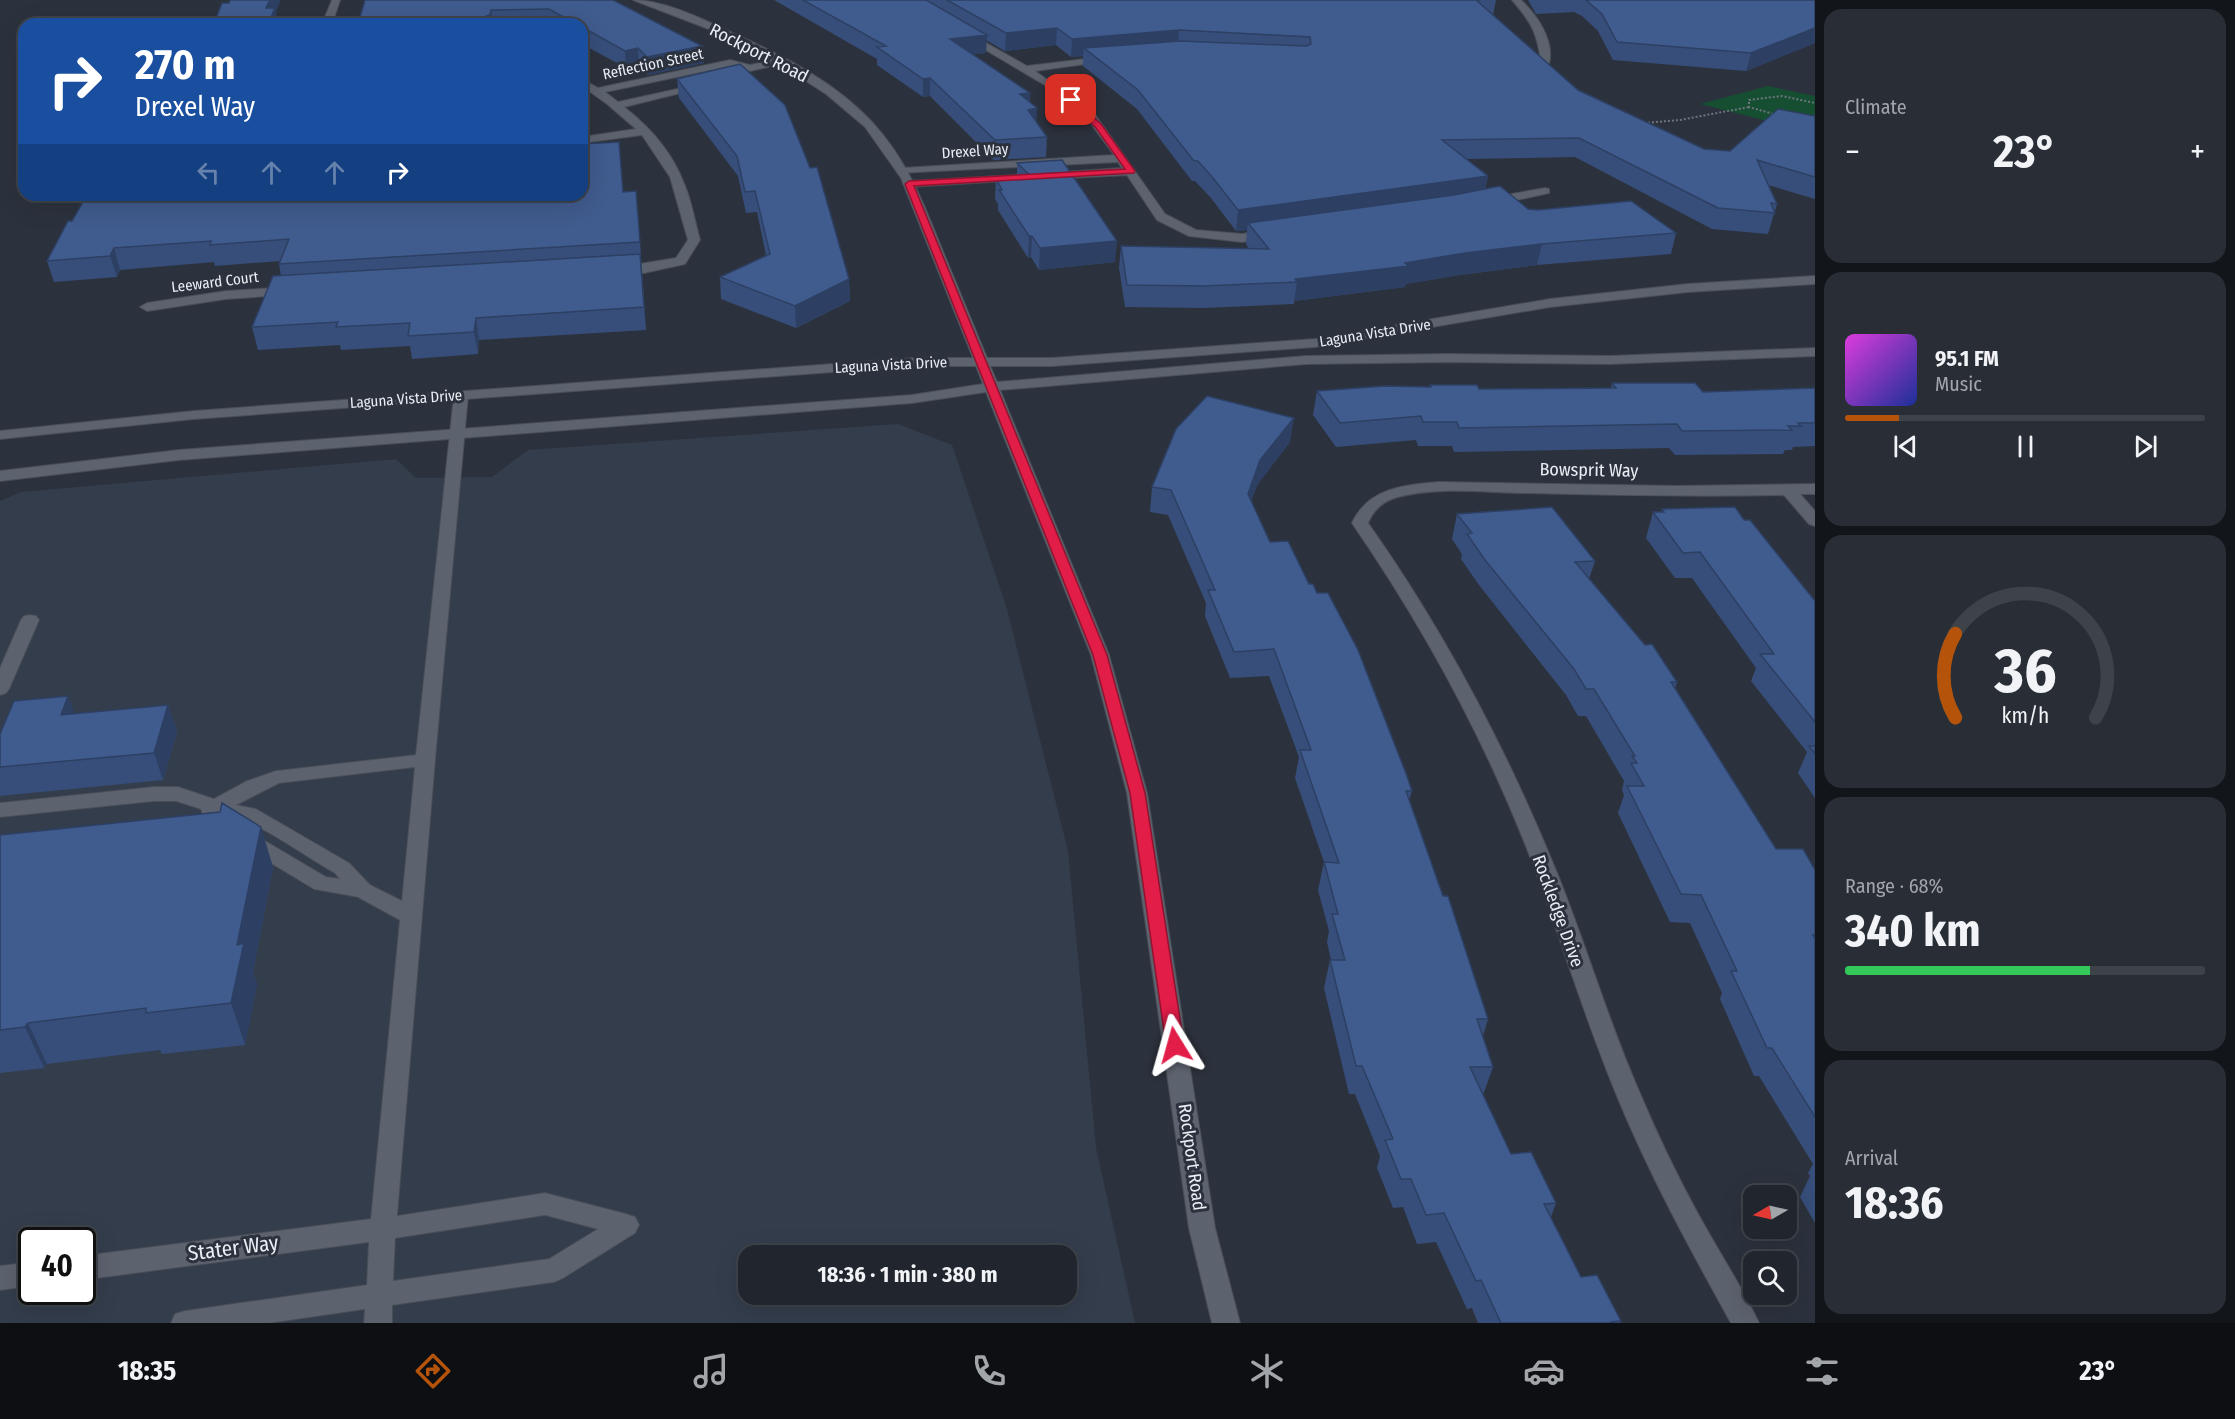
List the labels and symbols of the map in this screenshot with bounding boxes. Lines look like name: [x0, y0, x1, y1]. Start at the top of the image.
street label: Rockport Road: [706, 19, 812, 87]
street label: Reflection Street: [601, 45, 705, 83]
pin: [1045, 74, 1096, 125]
street label: Drexel Way: [941, 140, 1009, 162]
street label: Leeward Court: [170, 268, 260, 296]
street label: Laguna Vista Drive: [1318, 315, 1432, 351]
street label: Laguna Vista Drive: [834, 353, 948, 377]
street label: Laguna Vista Drive: [349, 386, 463, 412]
street label: Bowsprit Way: [1539, 458, 1639, 482]
street label: Rockledge Drive: [1528, 852, 1589, 970]
position arrow: [1143, 1013, 1207, 1077]
street label: Rockport Road: [1174, 1102, 1210, 1212]
north arrow: [1743, 1185, 1797, 1239]
speed limit sign: 40: [18, 1227, 96, 1305]
street label: Stater Way: [186, 1229, 280, 1266]

